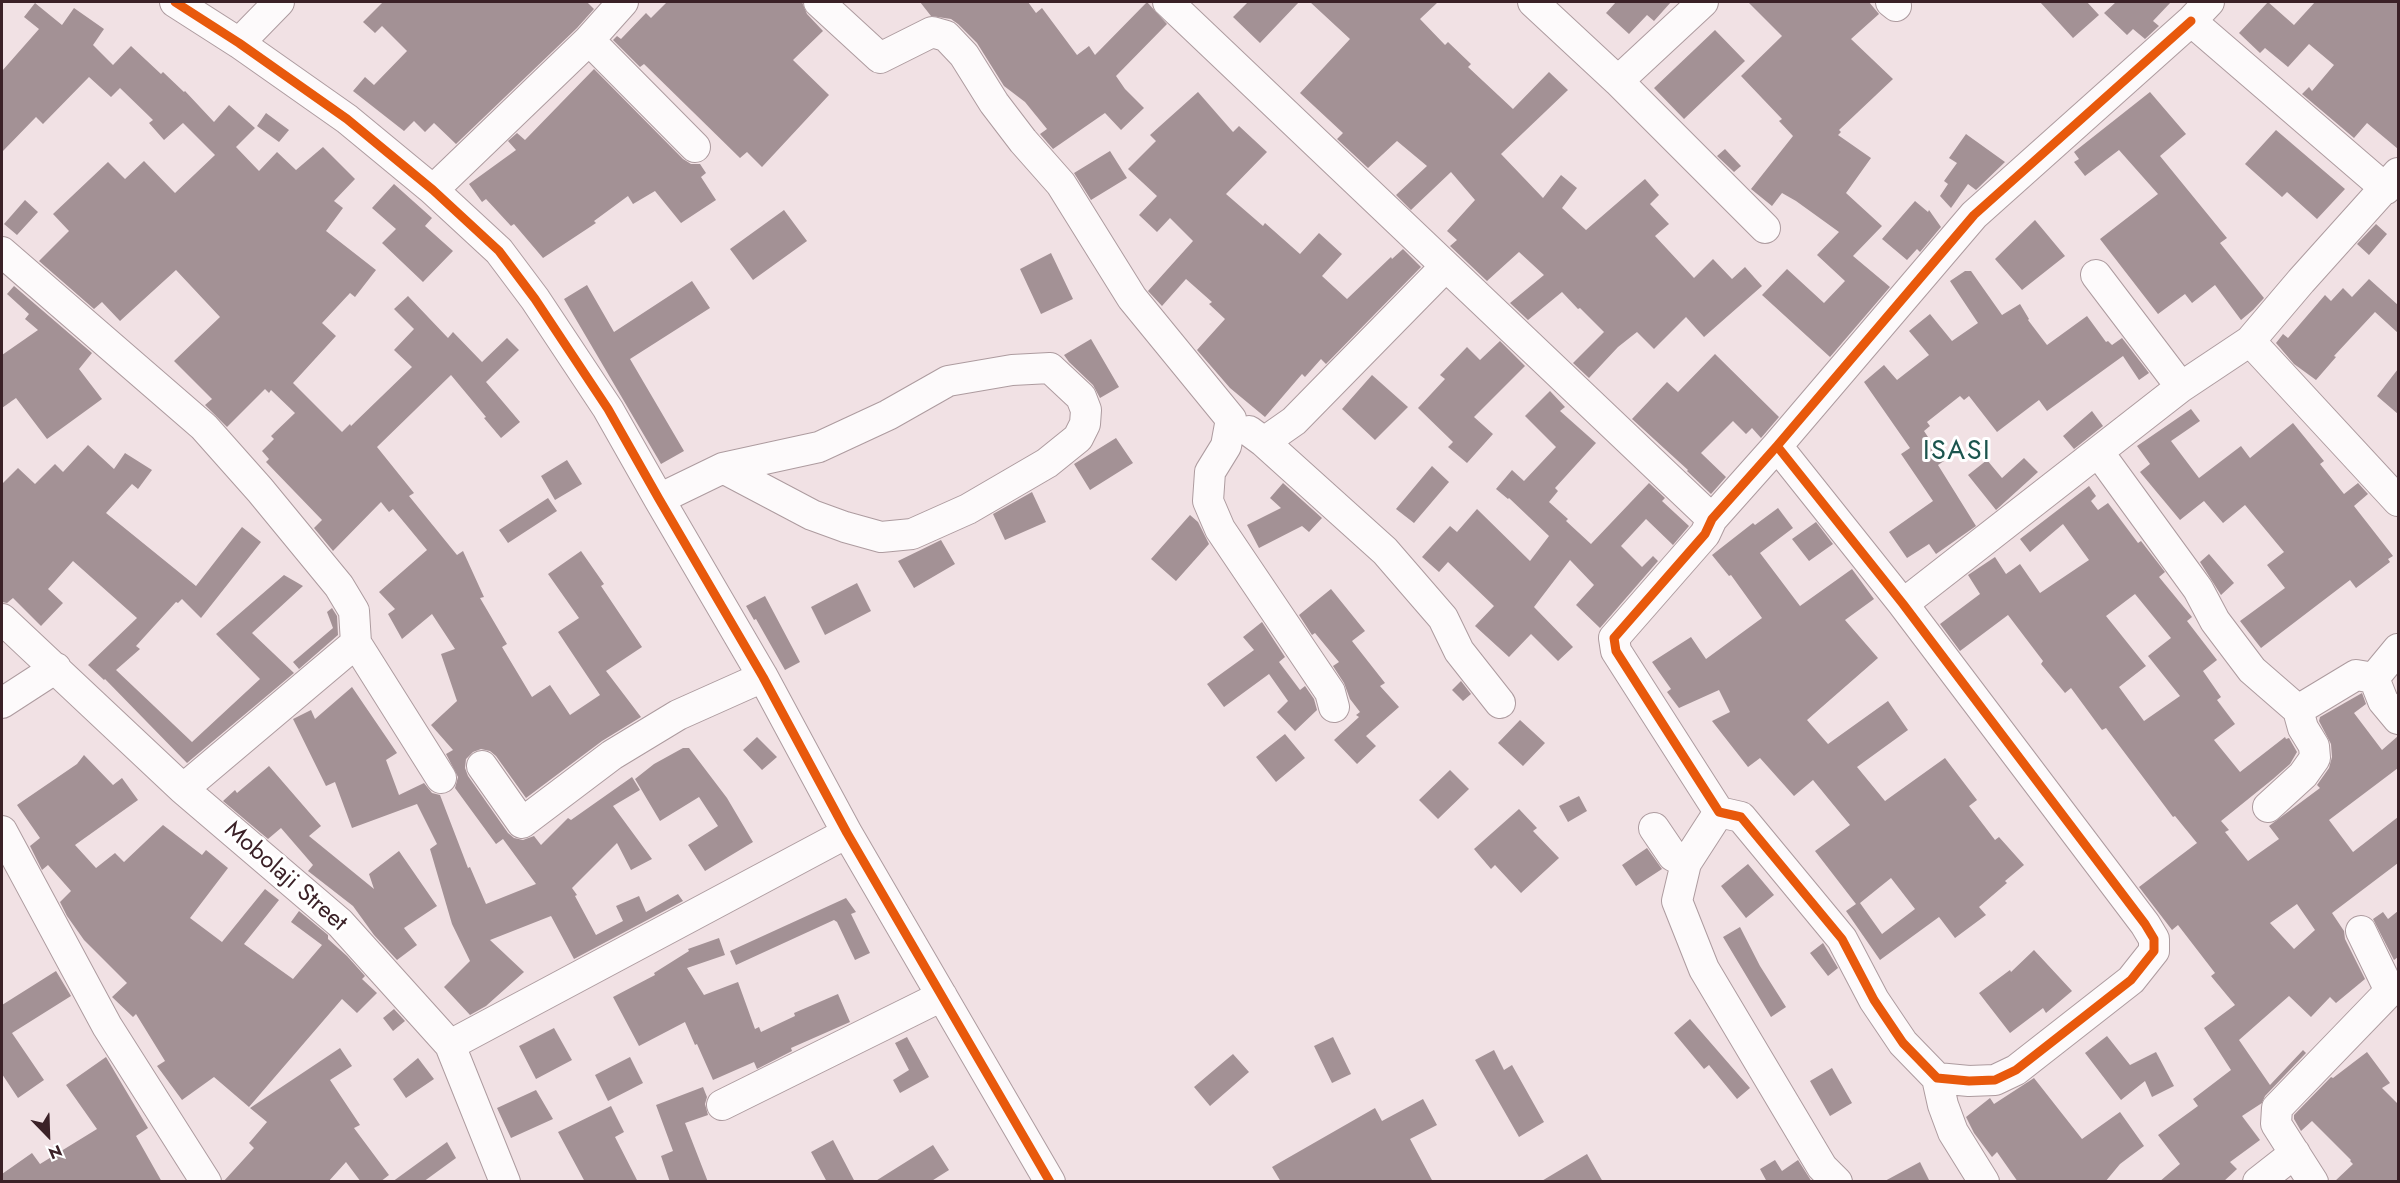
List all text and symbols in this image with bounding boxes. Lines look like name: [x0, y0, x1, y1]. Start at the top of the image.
district label: ISASI: [1923, 436, 1991, 468]
street label: Mobolaji Street: [218, 816, 352, 938]
north arrow: [18, 1105, 78, 1165]
text: N: [45, 1139, 66, 1165]

